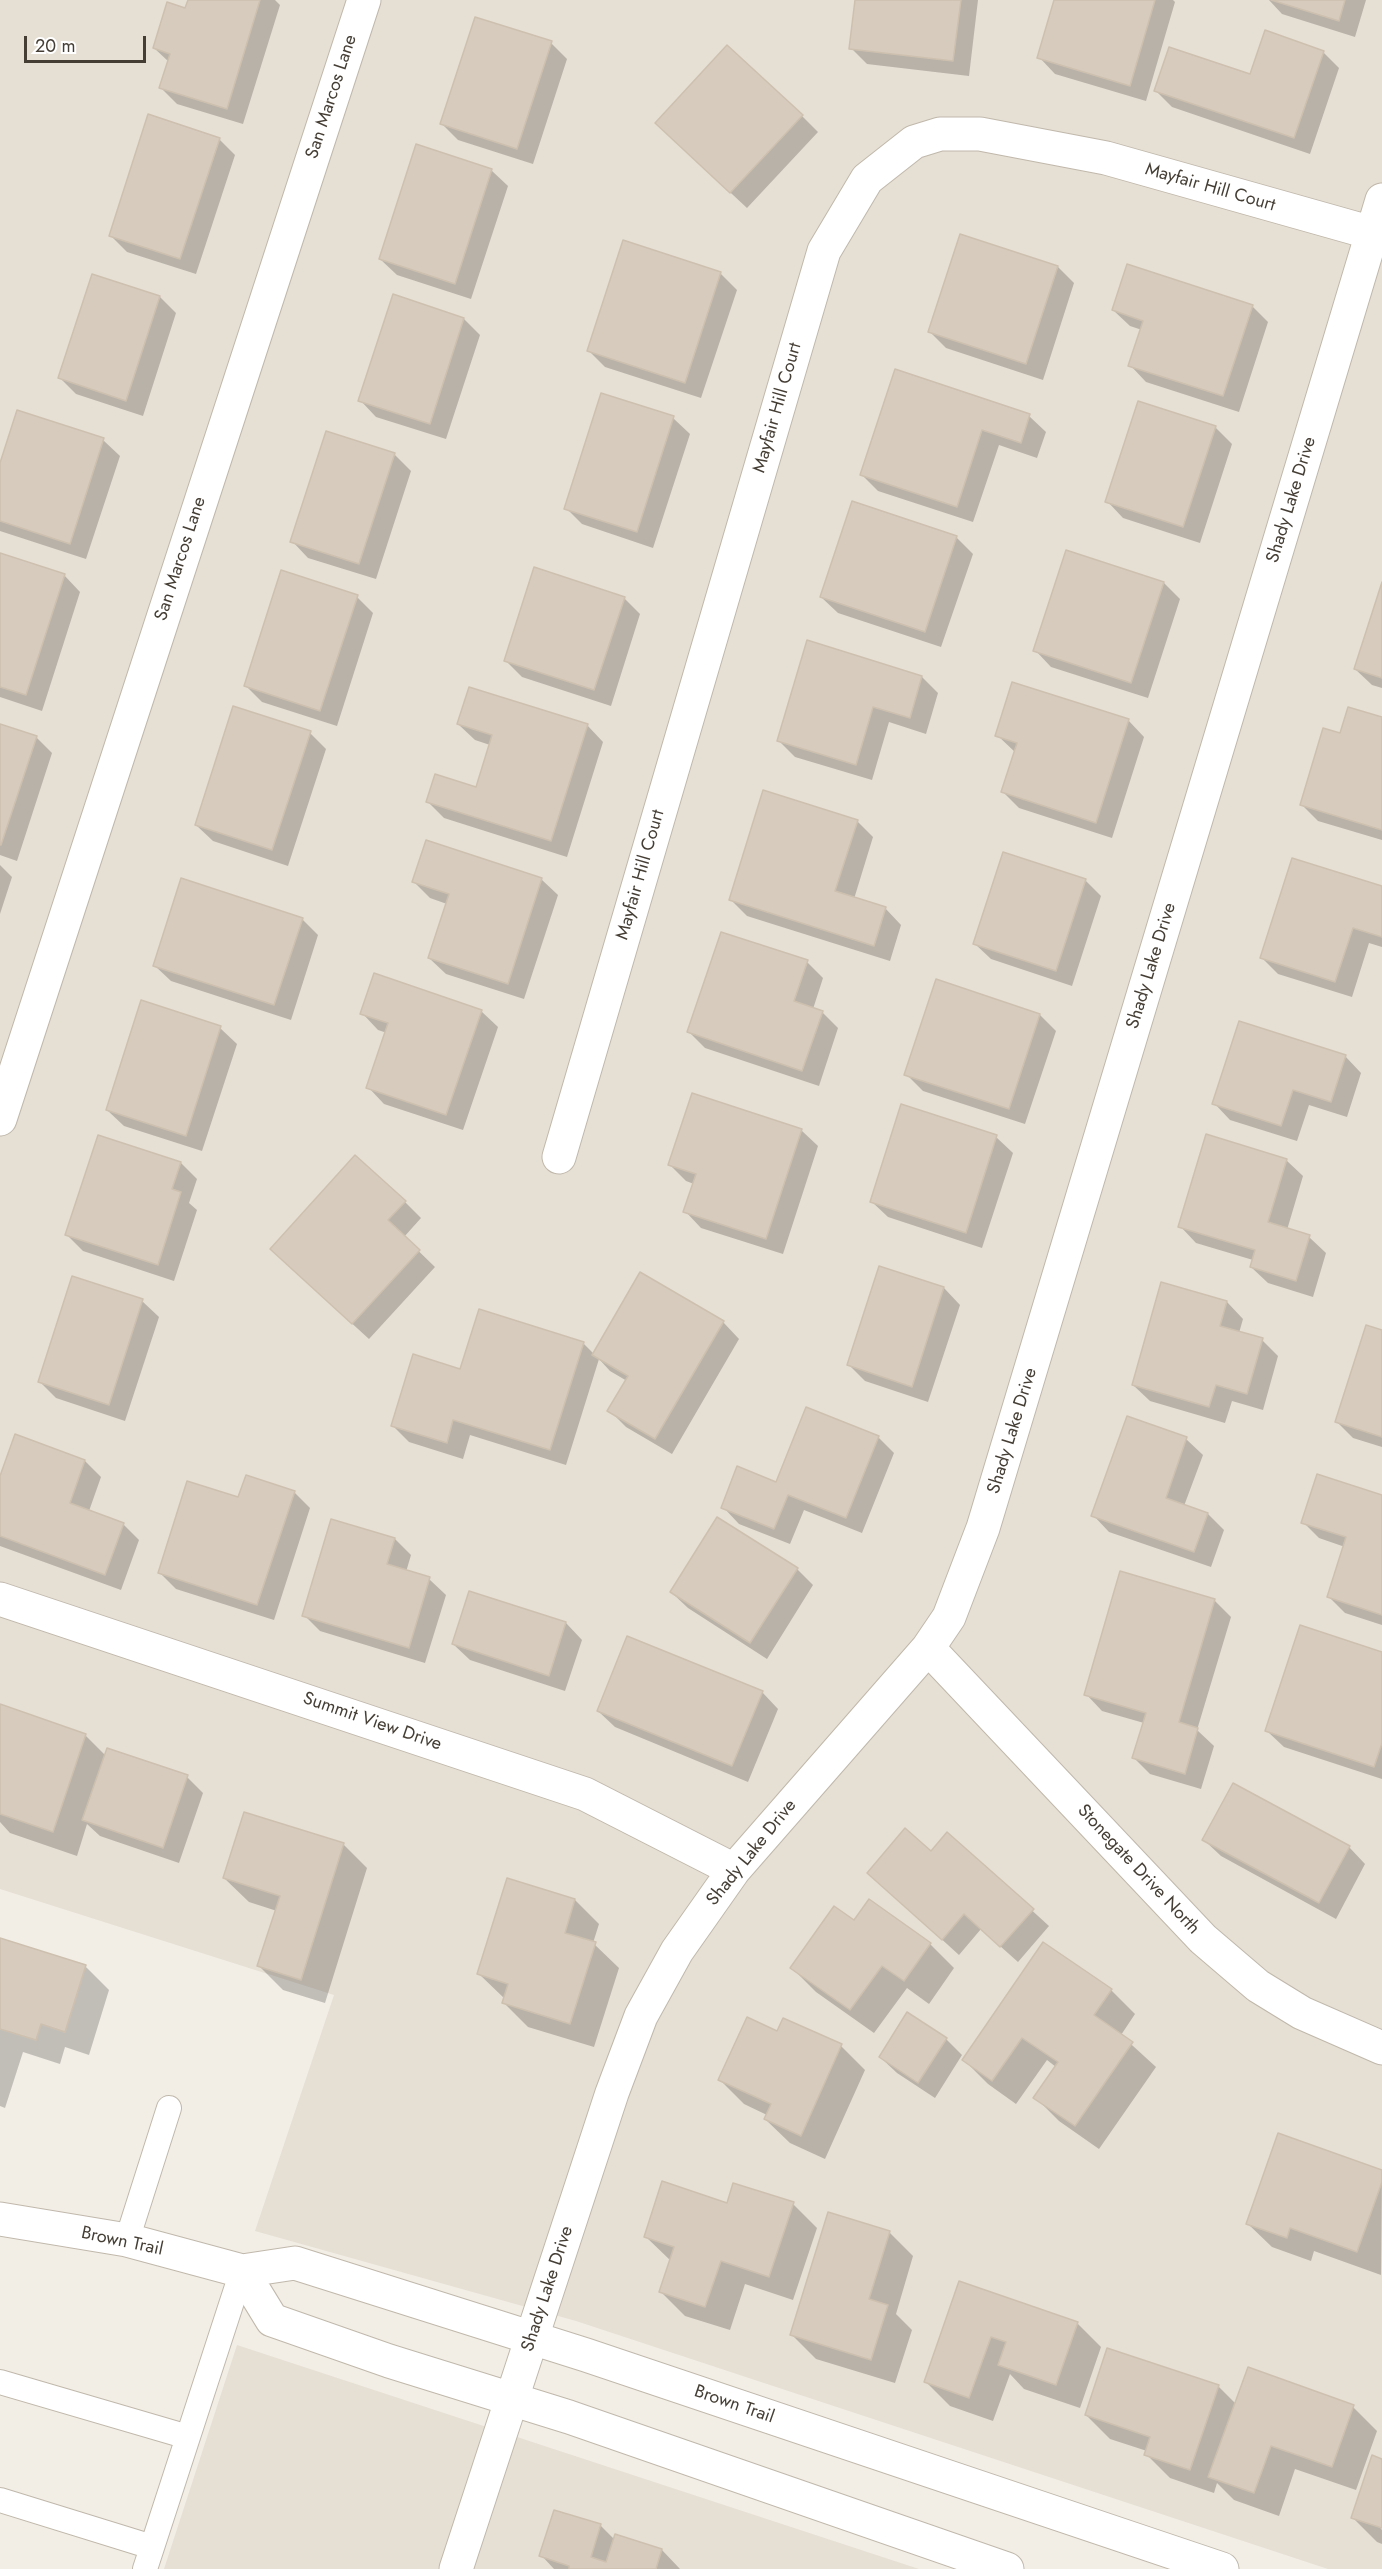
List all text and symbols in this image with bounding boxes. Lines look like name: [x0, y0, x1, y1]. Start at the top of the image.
scale bar: [27, 24, 148, 62]
street label: San Marcos Lane: [302, 32, 362, 162]
text: 20 m: [35, 33, 75, 59]
street label: Mayfair Hill Court: [1142, 159, 1278, 217]
street label: Mayfair Hill Court: [749, 340, 807, 476]
street label: Shady Lake Drive: [1263, 434, 1321, 566]
street label: San Marcos Lane: [151, 494, 211, 624]
street label: Mayfair Hill Court: [612, 807, 670, 943]
street label: Shady Lake Drive: [1123, 900, 1181, 1032]
street label: Shady Lake Drive: [984, 1365, 1042, 1497]
street label: Summit View Drive: [300, 1688, 444, 1756]
street label: Shady Lake Drive: [702, 1795, 802, 1911]
street label: Stonegate Drive North: [1072, 1801, 1204, 1939]
street label: Brown Trail: [79, 2223, 165, 2261]
street label: Shady Lake Drive: [518, 2224, 578, 2354]
street label: Brown Trail: [691, 2381, 777, 2429]

